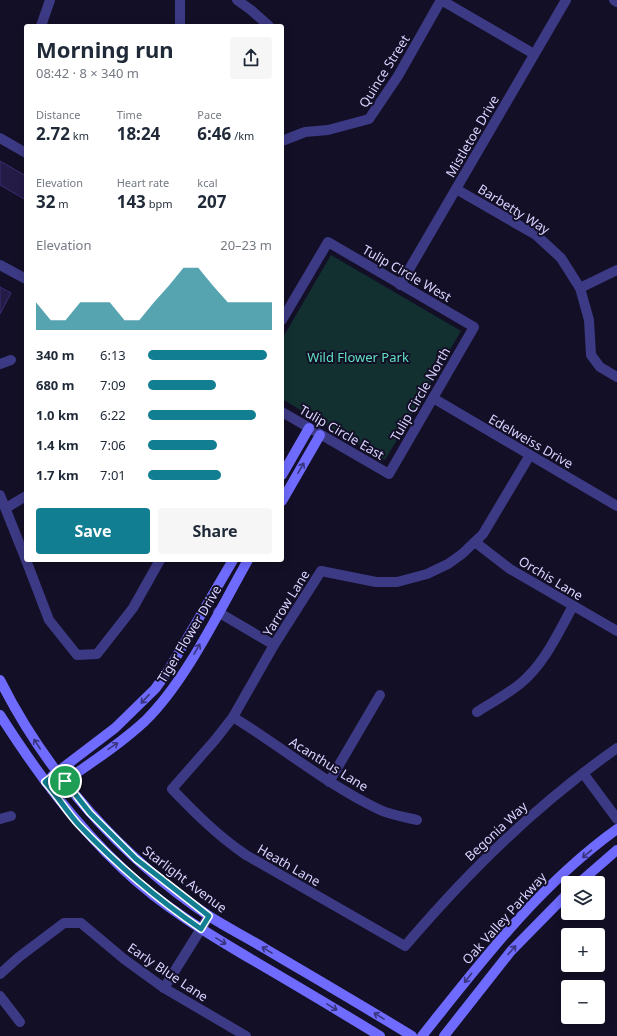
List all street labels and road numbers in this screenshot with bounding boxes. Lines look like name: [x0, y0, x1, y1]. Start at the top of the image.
street label: Quince Street: [354, 31, 414, 111]
street label: Mistletoe Drive: [441, 92, 503, 180]
street label: Barbetty Way: [475, 180, 554, 238]
street label: Tulip Circle West: [359, 240, 455, 306]
street label: Tulip Circle North: [386, 344, 454, 444]
street label: Tulip Circle East: [296, 400, 388, 464]
street label: Edelweiss Drive: [485, 410, 577, 472]
street label: Orchis Lane: [516, 552, 586, 604]
street label: Yarrow Lane: [258, 566, 314, 640]
street label: Tiger Flower Drive: [153, 582, 225, 686]
street label: Acanthus Lane: [286, 733, 372, 795]
street label: Begonia Way: [461, 797, 531, 865]
street label: Heath Lane: [254, 840, 324, 890]
street label: Starlight Avenue: [139, 841, 231, 917]
street label: Oak Valley Parkway: [458, 868, 550, 968]
street label: Early Blue Lane: [124, 938, 212, 1006]

